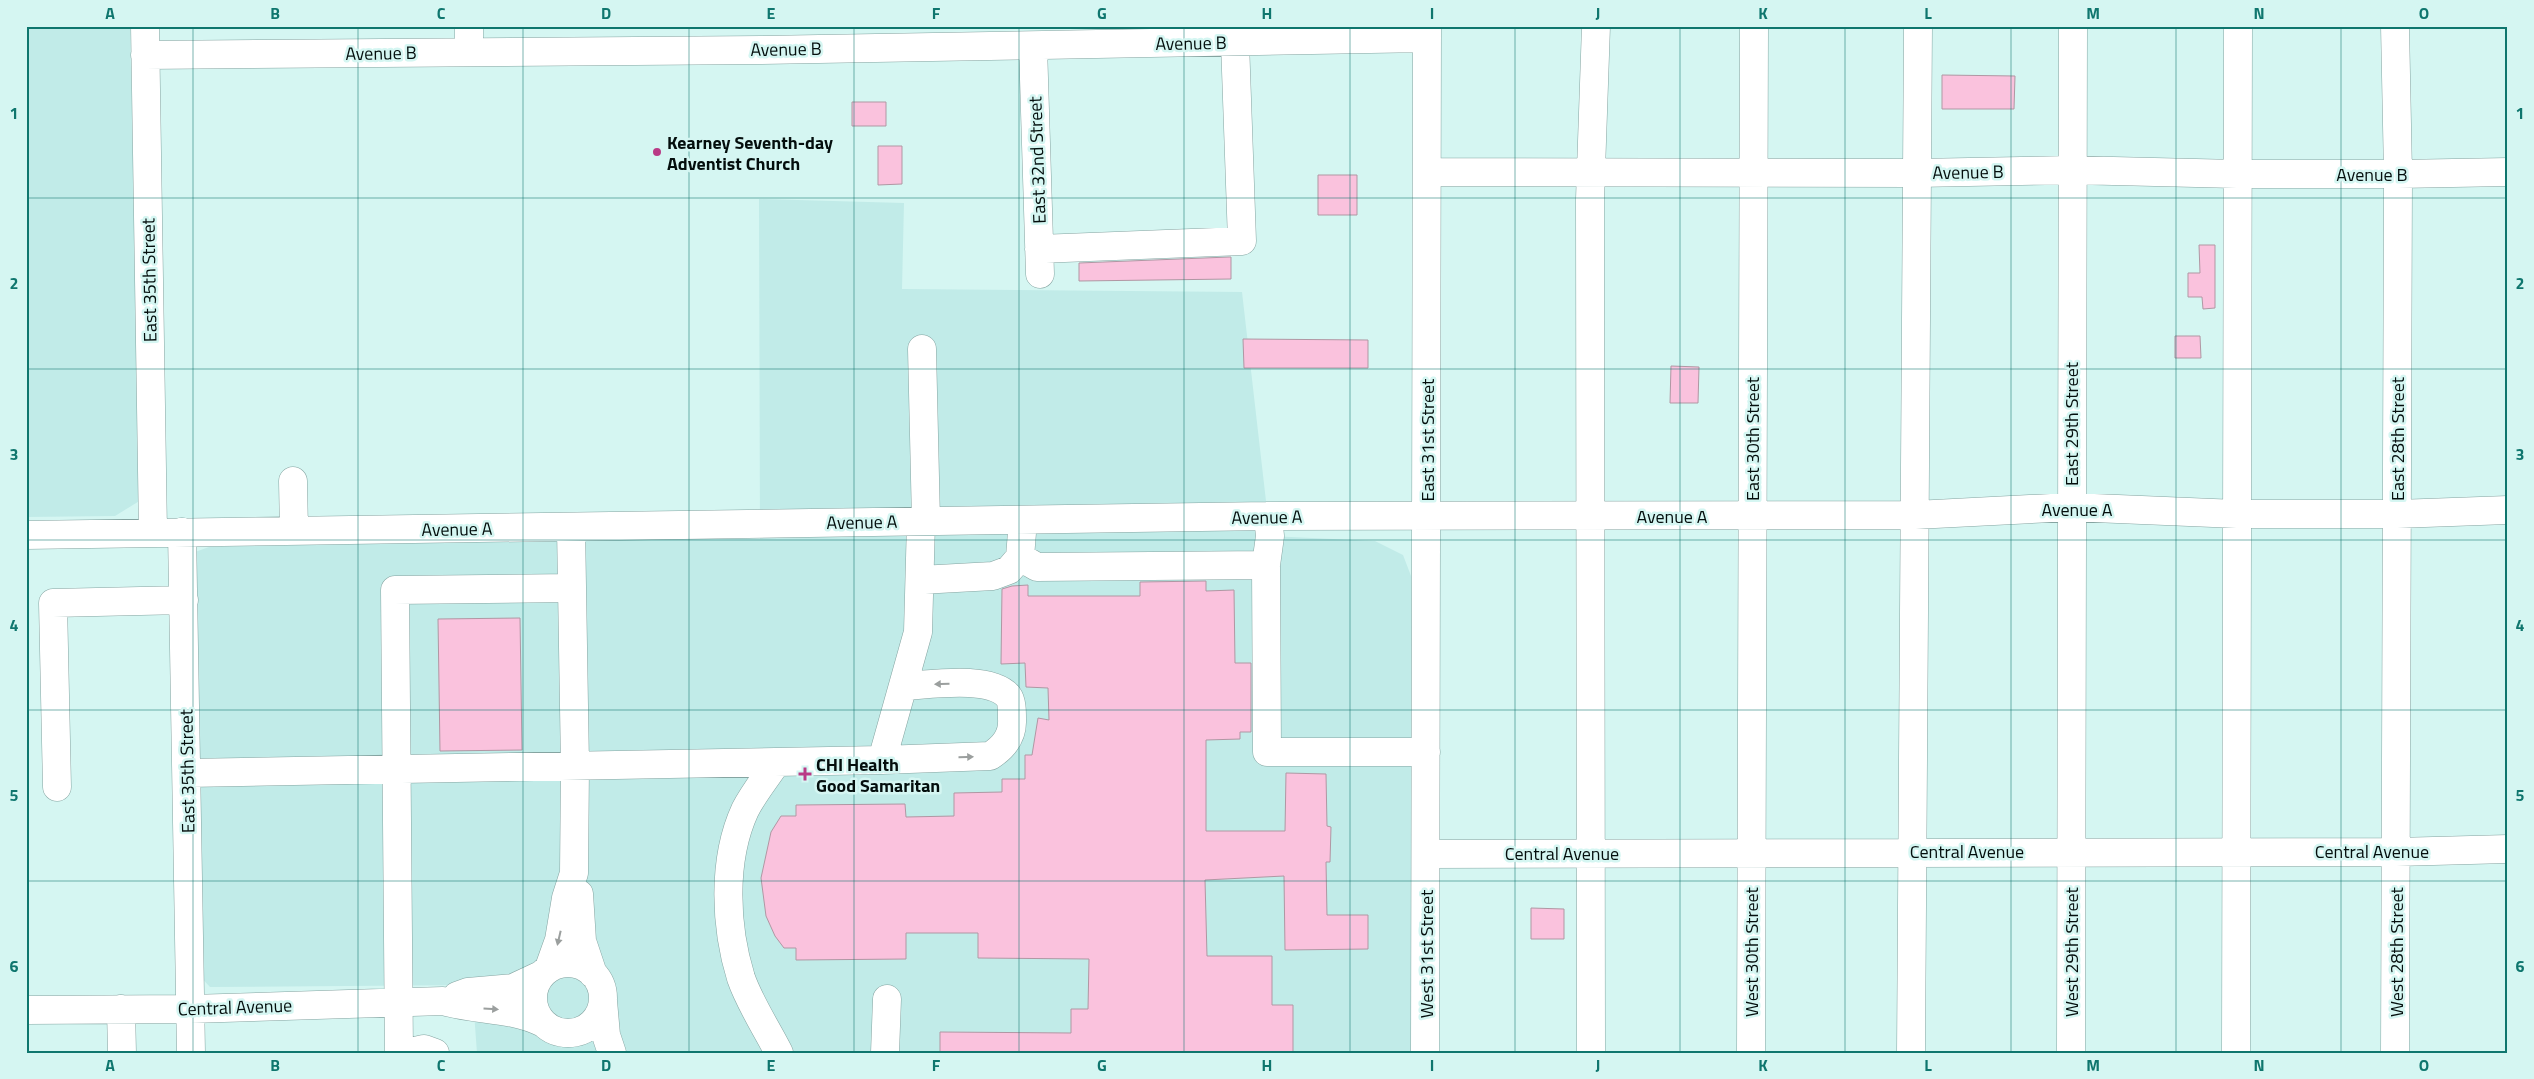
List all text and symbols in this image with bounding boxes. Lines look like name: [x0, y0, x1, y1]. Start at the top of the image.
text: A: [105, 1, 115, 25]
text: B: [270, 1, 280, 25]
text: C: [437, 1, 446, 25]
text: D: [601, 1, 611, 25]
text: E: [767, 1, 776, 25]
text: F: [932, 1, 941, 25]
text: G: [1097, 1, 1107, 25]
text: H: [1262, 1, 1272, 25]
text: I: [1430, 1, 1434, 25]
text: J: [1596, 1, 1600, 25]
text: K: [1758, 1, 1768, 25]
text: L: [1924, 1, 1932, 25]
text: M: [2086, 1, 2100, 25]
text: N: [2253, 1, 2265, 25]
text: O: [2419, 1, 2429, 25]
street label: Avenue B: [1155, 29, 1227, 57]
street label: Avenue B: [750, 35, 822, 63]
street label: Avenue B: [345, 39, 417, 67]
street label: East 32nd Street: [1021, 95, 1053, 224]
text: 1: [10, 101, 18, 125]
text: 1: [2516, 101, 2524, 125]
place label: Kearney Seventh-day Adventist Church: [667, 129, 833, 177]
marker: Kearney Seventh-day Adventist Church: [651, 146, 663, 158]
street label: Avenue B: [1932, 158, 2004, 186]
street label: Avenue B: [2336, 161, 2408, 188]
street label: East 35th Street: [134, 217, 164, 342]
text: 2: [10, 271, 18, 295]
text: 2: [2516, 271, 2524, 295]
street label: East 29th Street: [2058, 361, 2085, 486]
street label: East 30th Street: [1739, 376, 1766, 501]
street label: East 28th Street: [2384, 376, 2411, 501]
street label: East 31st Street: [1414, 378, 1441, 501]
text: 3: [10, 442, 18, 466]
text: 3: [2516, 442, 2524, 466]
street label: Avenue A: [2042, 496, 2113, 523]
street label: Avenue A: [1231, 503, 1303, 531]
street label: Avenue A: [1637, 503, 1708, 530]
street label: Avenue A: [826, 508, 898, 536]
street label: Avenue A: [421, 515, 493, 543]
text: 4: [10, 613, 19, 637]
text: 4: [2516, 613, 2525, 637]
one-way arrow: [934, 681, 950, 689]
street label: East 35th Street: [172, 708, 202, 833]
place label: CHI Health Good Samaritan: [816, 751, 940, 799]
one-way arrow: [958, 752, 974, 760]
marker: CHI Health Good Samaritan: [798, 767, 812, 781]
text: 5: [10, 783, 19, 807]
text: 5: [2516, 783, 2525, 807]
street label: Central Avenue: [1910, 838, 2024, 865]
street label: Central Avenue: [2315, 838, 2429, 865]
street label: Central Avenue: [1505, 840, 1619, 867]
street label: West 30th Street: [1738, 886, 1765, 1017]
street label: West 29th Street: [2058, 886, 2085, 1017]
street label: West 28th Street: [2383, 886, 2410, 1017]
street label: West 31st Street: [1413, 889, 1440, 1018]
one-way arrow: [555, 930, 563, 945]
text: 6: [10, 954, 19, 978]
text: 6: [2516, 954, 2525, 978]
street label: Central Avenue: [177, 992, 293, 1022]
one-way arrow: [483, 1006, 499, 1014]
text: A: [105, 1053, 115, 1077]
text: B: [270, 1053, 280, 1077]
text: C: [437, 1053, 446, 1077]
text: D: [601, 1053, 611, 1077]
text: E: [767, 1053, 776, 1077]
text: F: [932, 1053, 941, 1077]
text: G: [1097, 1053, 1107, 1077]
text: H: [1262, 1053, 1272, 1077]
text: I: [1430, 1053, 1434, 1077]
text: J: [1596, 1053, 1600, 1077]
text: K: [1758, 1053, 1768, 1077]
text: L: [1924, 1053, 1932, 1077]
text: M: [2086, 1053, 2100, 1077]
text: N: [2253, 1053, 2265, 1077]
text: O: [2419, 1053, 2429, 1077]

